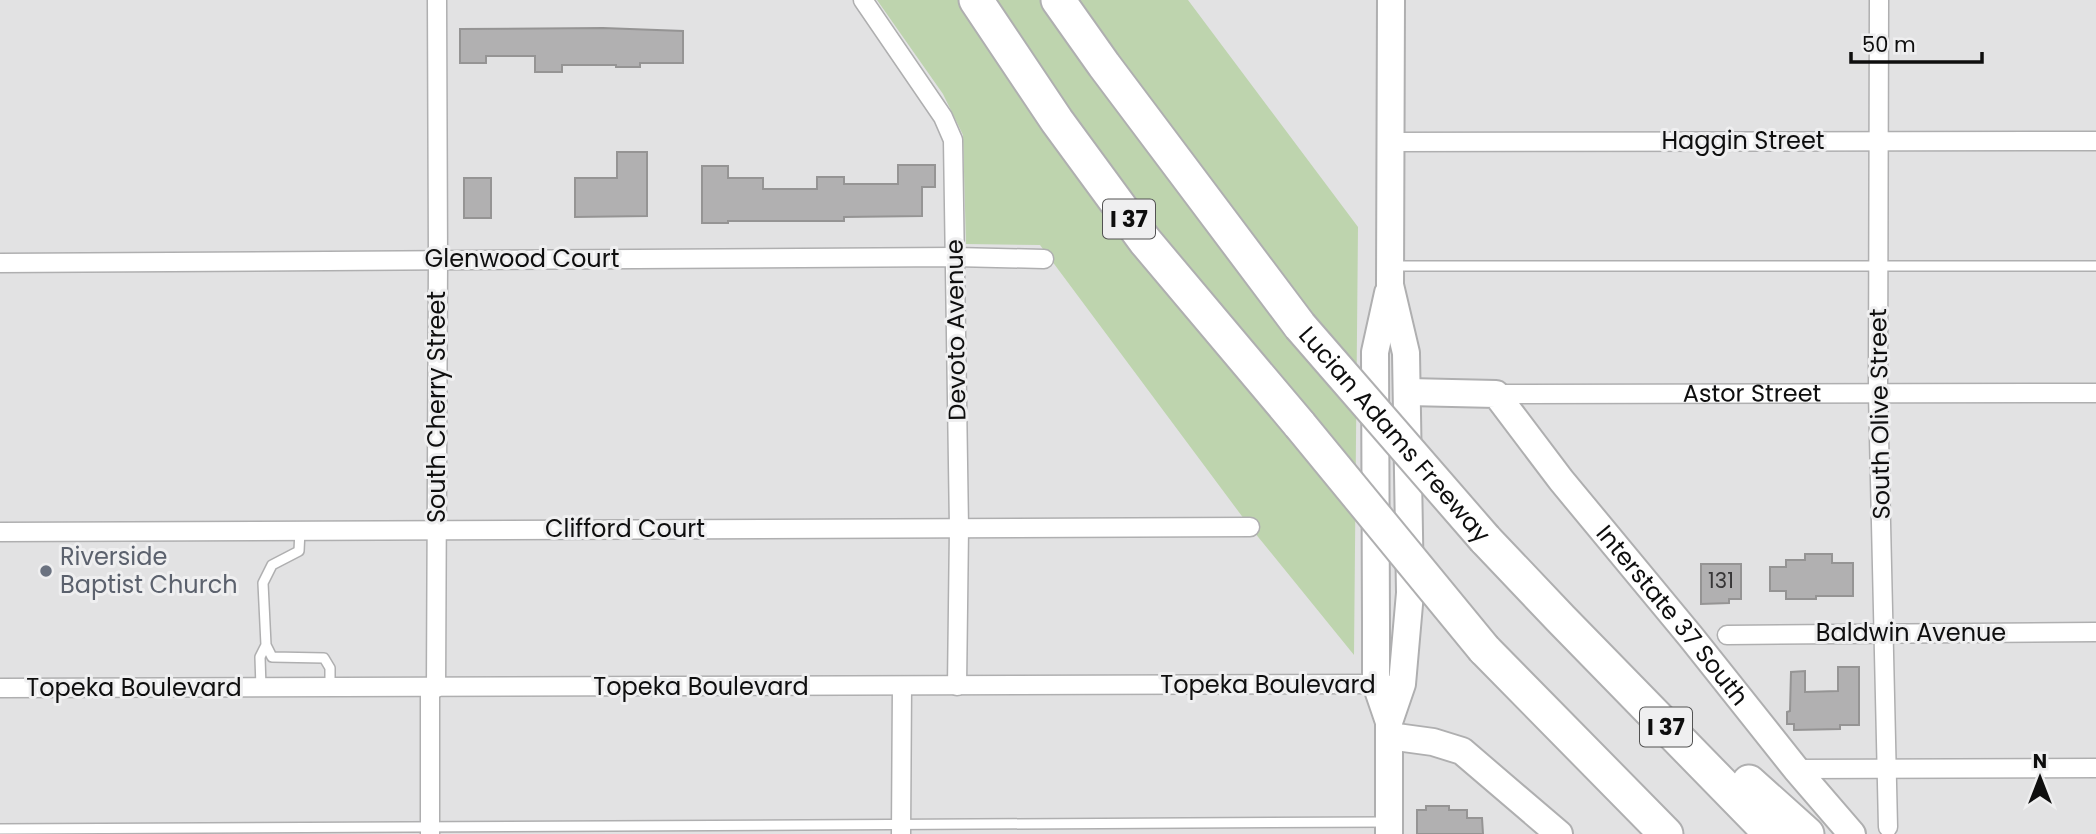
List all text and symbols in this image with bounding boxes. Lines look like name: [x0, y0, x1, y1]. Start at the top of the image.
scale bar: [1851, 21, 1982, 65]
text: 50 m: [1862, 30, 1916, 59]
street label: Haggin Street: [1661, 124, 1825, 157]
road number: I 37: [1103, 200, 1155, 238]
street label: Devoto Avenue: [937, 239, 974, 421]
street label: Glenwood Court: [425, 242, 619, 275]
street label: South Cherry Street: [420, 291, 453, 523]
street label: South Olive Street: [1861, 308, 1898, 520]
street label: Lucian Adams Freeway: [1292, 319, 1498, 550]
street label: Astor Street: [1683, 376, 1821, 410]
street label: Clifford Court: [545, 512, 705, 545]
street label: Interstate 37 South: [1589, 518, 1756, 712]
place label: Riverside Baptist Church: [60, 540, 238, 601]
marker: Riverside Baptist Church: [38, 563, 54, 579]
house number: 131: [1708, 566, 1734, 595]
street label: Baldwin Avenue: [1816, 616, 2006, 649]
street label: Topeka Boulevard: [1160, 668, 1376, 701]
street label: Topeka Boulevard: [593, 670, 809, 703]
street label: Topeka Boulevard: [26, 671, 242, 704]
road number: I 37: [1640, 708, 1692, 747]
north arrow: [2005, 743, 2075, 813]
text: N: [2033, 748, 2047, 775]

